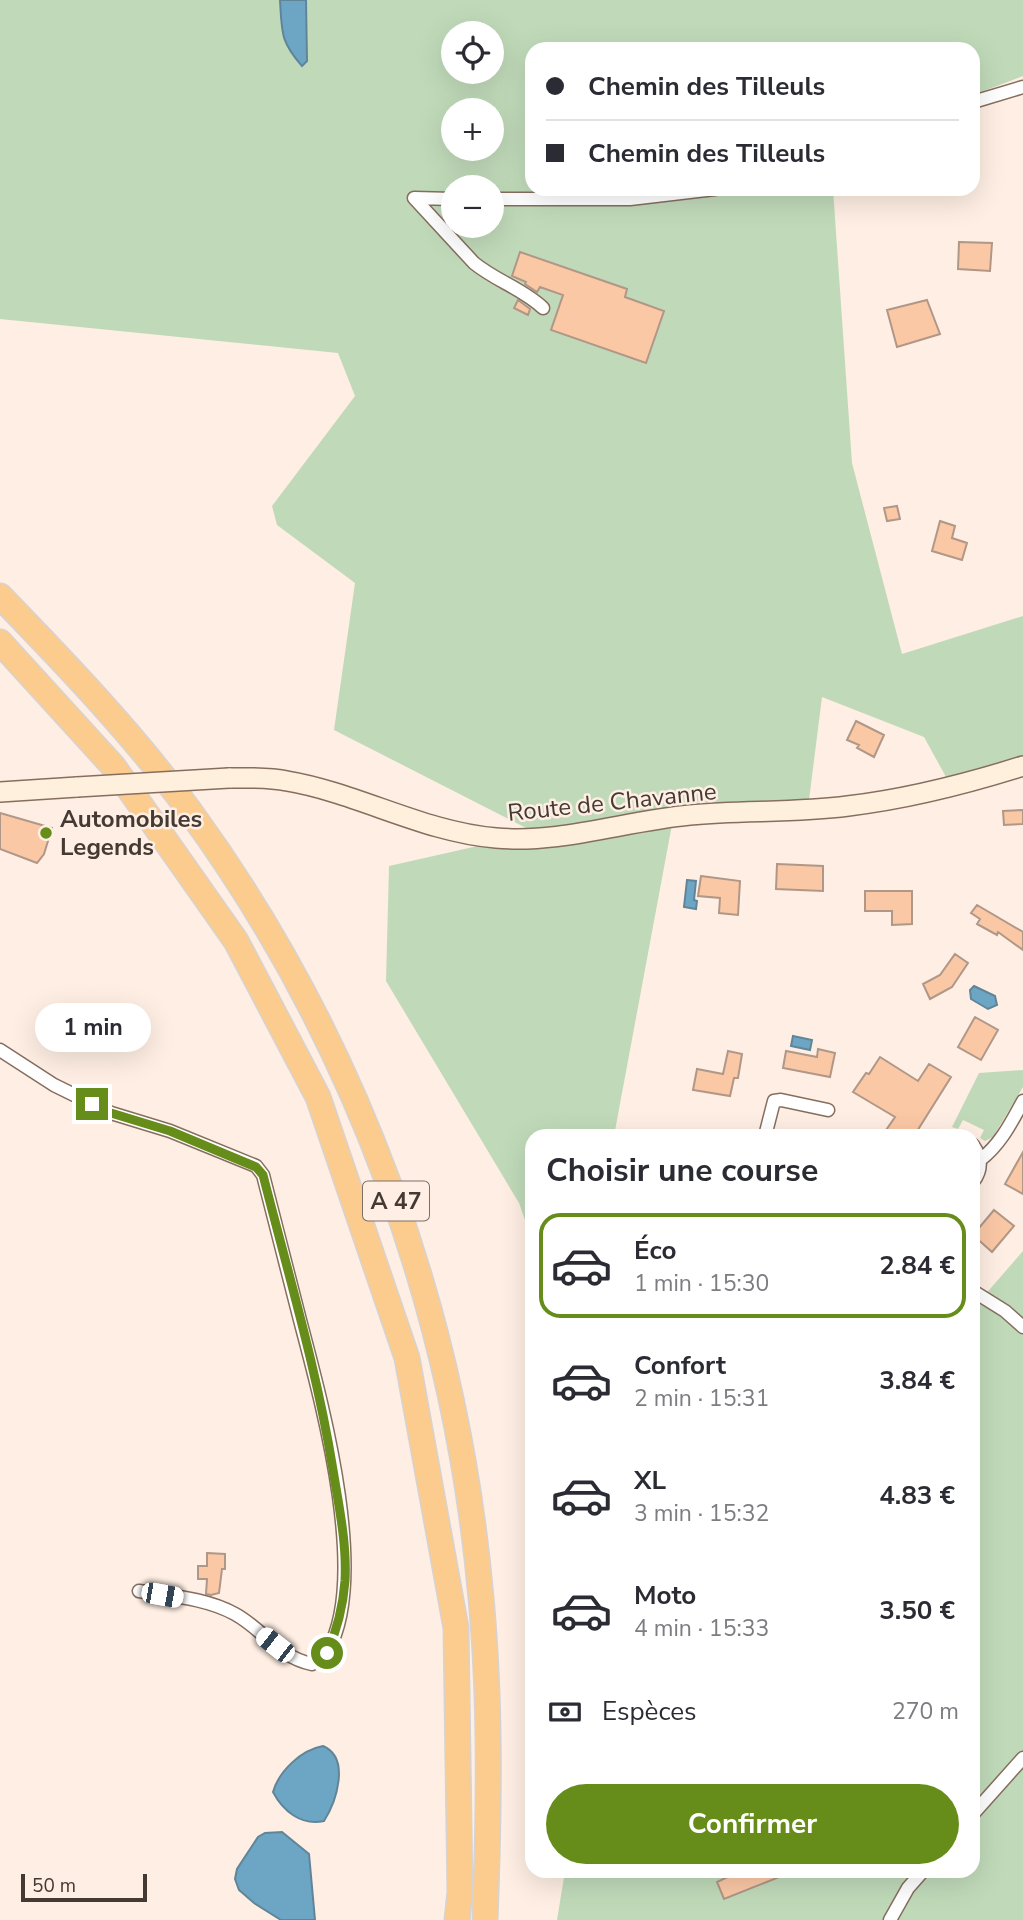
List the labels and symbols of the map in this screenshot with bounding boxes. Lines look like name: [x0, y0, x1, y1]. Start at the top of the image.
street label: Route de Chavanne: [506, 775, 718, 829]
place label: Automobiles Legends: [60, 803, 202, 863]
marker: Automobiles Legends: [38, 825, 54, 841]
callout: 1 min: [34, 1002, 150, 1052]
route end: [76, 1088, 108, 1120]
road number: A 47: [363, 1182, 429, 1220]
car: [140, 1581, 185, 1609]
car: [252, 1624, 299, 1666]
route start: [311, 1637, 343, 1669]
scale bar: [21, 1871, 147, 1903]

